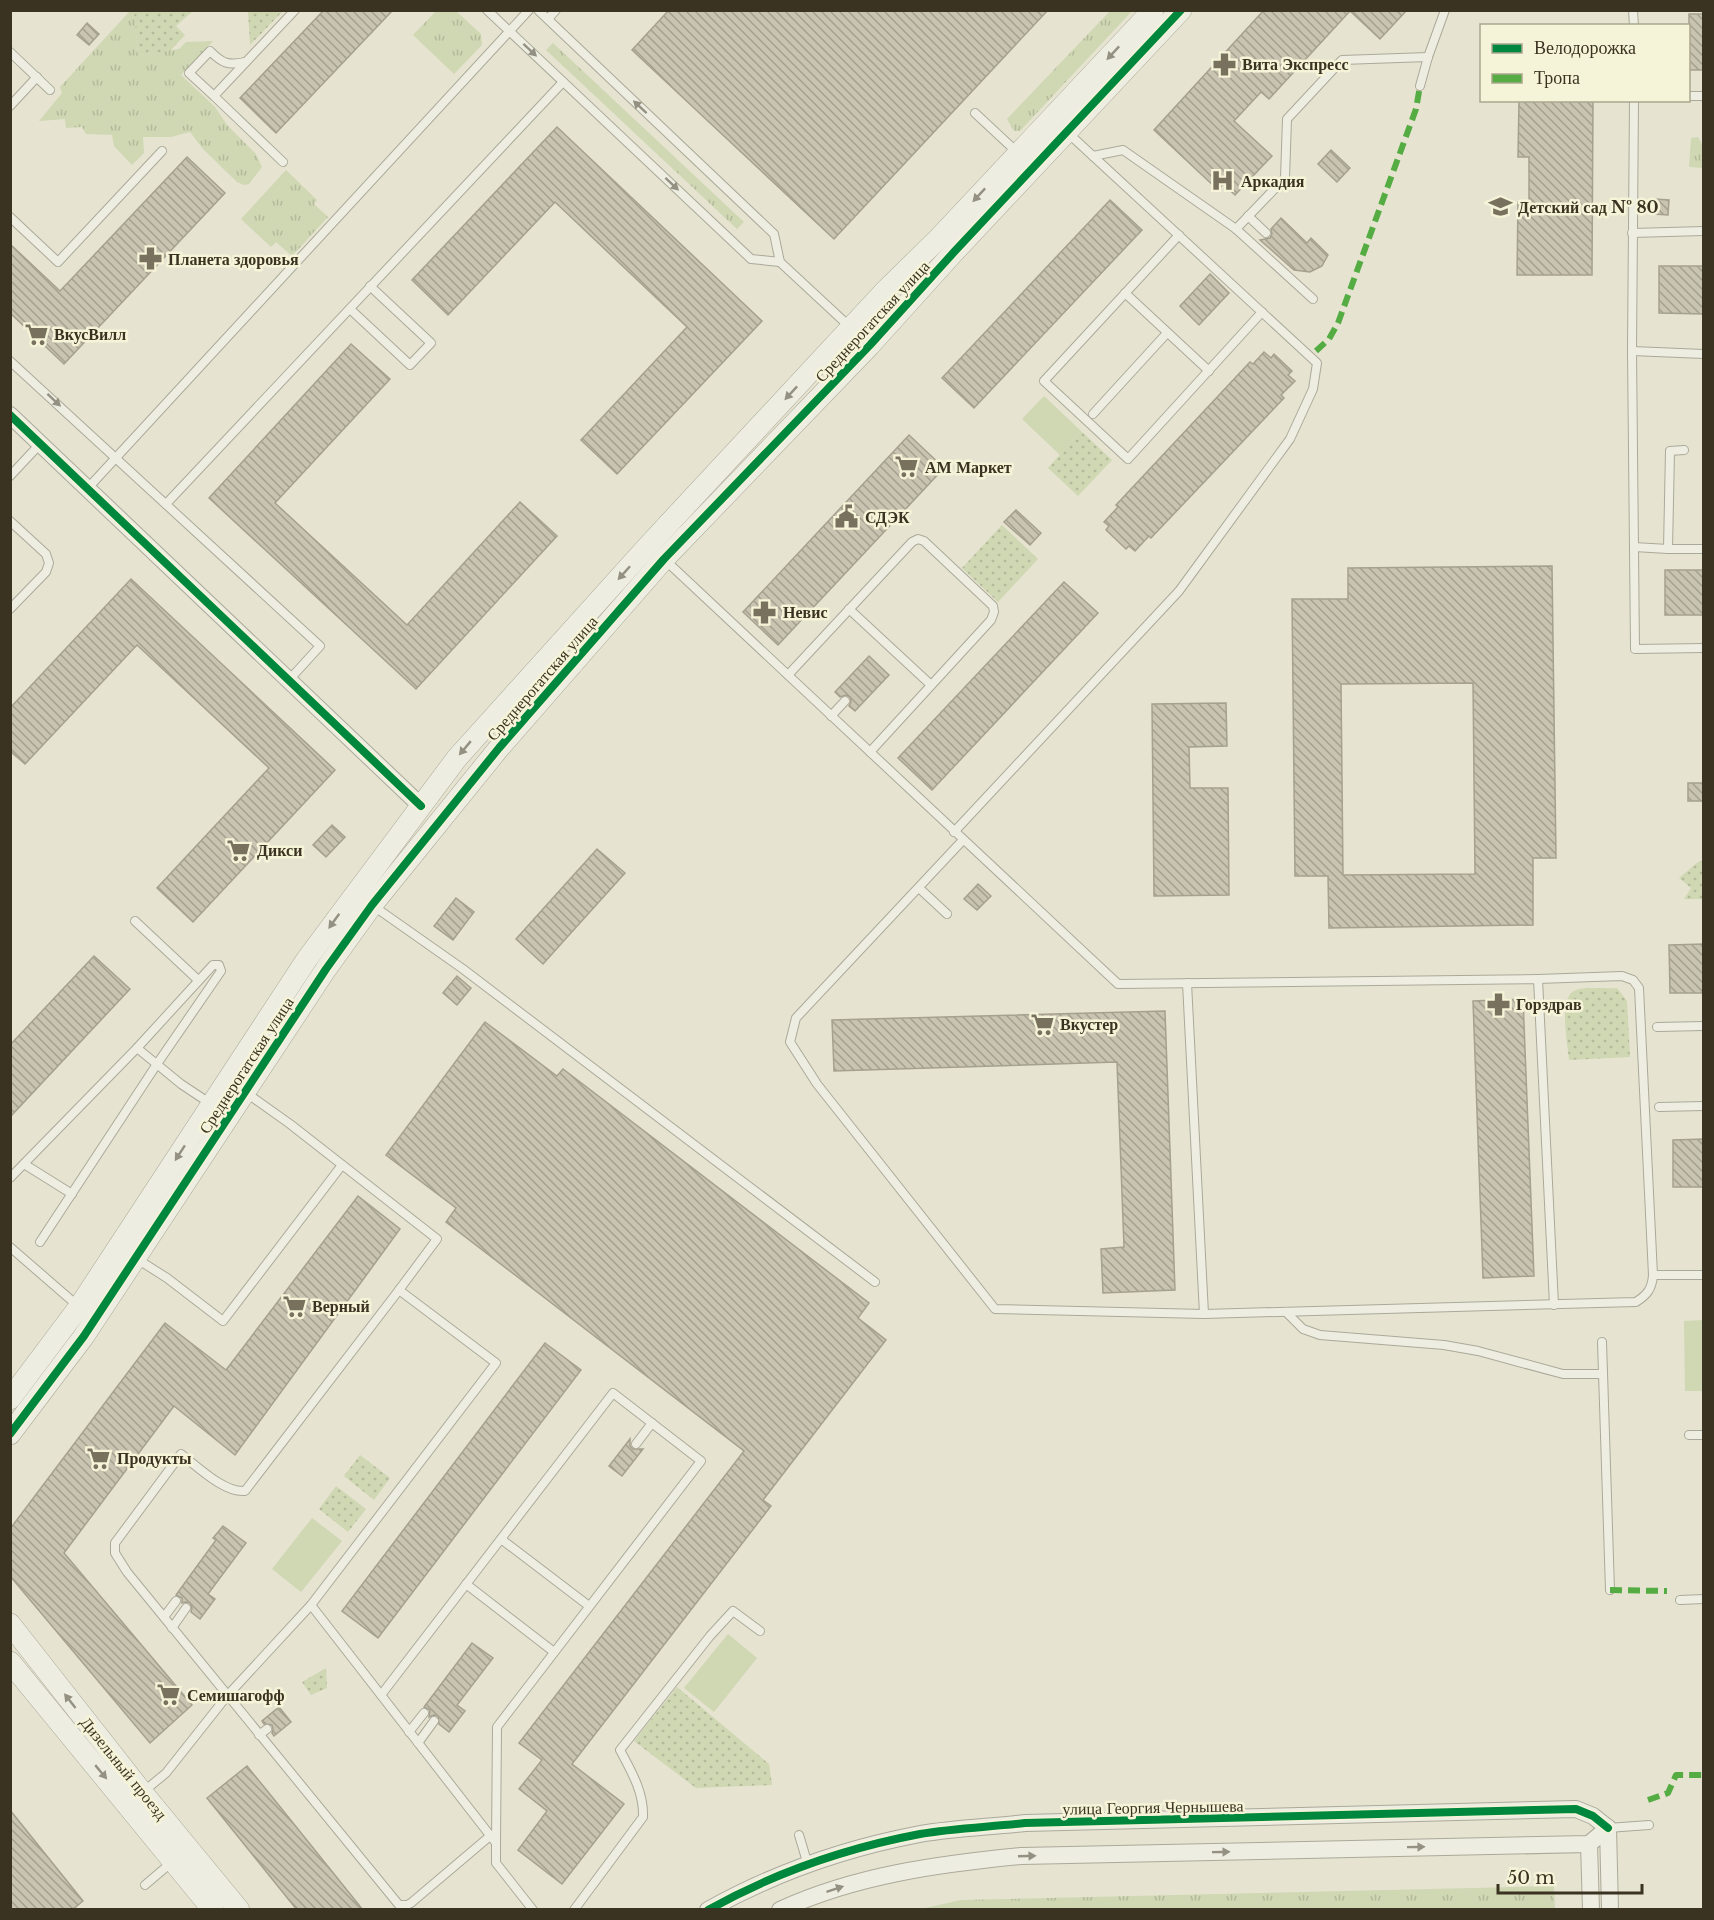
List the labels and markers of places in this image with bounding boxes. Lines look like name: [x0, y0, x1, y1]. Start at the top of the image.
pharmacy icon: Вита Экспресс: [1211, 51, 1237, 77]
place label: Вита Экспресс: [1242, 54, 1349, 74]
hospital icon: Аркадия: [1210, 168, 1236, 194]
place label: Аркадия: [1241, 171, 1305, 191]
school or university icon: Детский сад № 80: [1487, 194, 1513, 220]
place label: Детский сад № 80: [1518, 197, 1659, 217]
pharmacy icon: Планета здоровья: [137, 246, 163, 272]
place label: Планета здоровья: [168, 249, 299, 269]
supermarket icon: ВкусВилл: [23, 321, 49, 347]
place label: ВкусВилл: [54, 324, 126, 344]
supermarket icon: АМ Маркет: [894, 454, 920, 480]
place label: АМ Маркет: [925, 457, 1012, 477]
public building icon: СДЭК: [834, 504, 860, 530]
place label: СДЭК: [865, 507, 910, 527]
pharmacy icon: Невис: [752, 599, 778, 625]
place label: Невис: [783, 602, 828, 622]
supermarket icon: Дикси: [226, 837, 252, 863]
place label: Дикси: [257, 840, 302, 860]
pharmacy icon: Горздрав: [1485, 991, 1511, 1017]
place label: Горздрав: [1516, 994, 1582, 1014]
supermarket icon: Вкустер: [1029, 1011, 1055, 1037]
place label: Вкустер: [1060, 1014, 1118, 1034]
supermarket icon: Верный: [281, 1293, 307, 1319]
place label: Верный: [312, 1296, 370, 1316]
supermarket icon: Продукты: [86, 1445, 112, 1471]
place label: Продукты: [117, 1448, 192, 1468]
supermarket icon: Семишагофф: [156, 1682, 182, 1708]
place label: Семишагофф: [187, 1685, 284, 1705]

